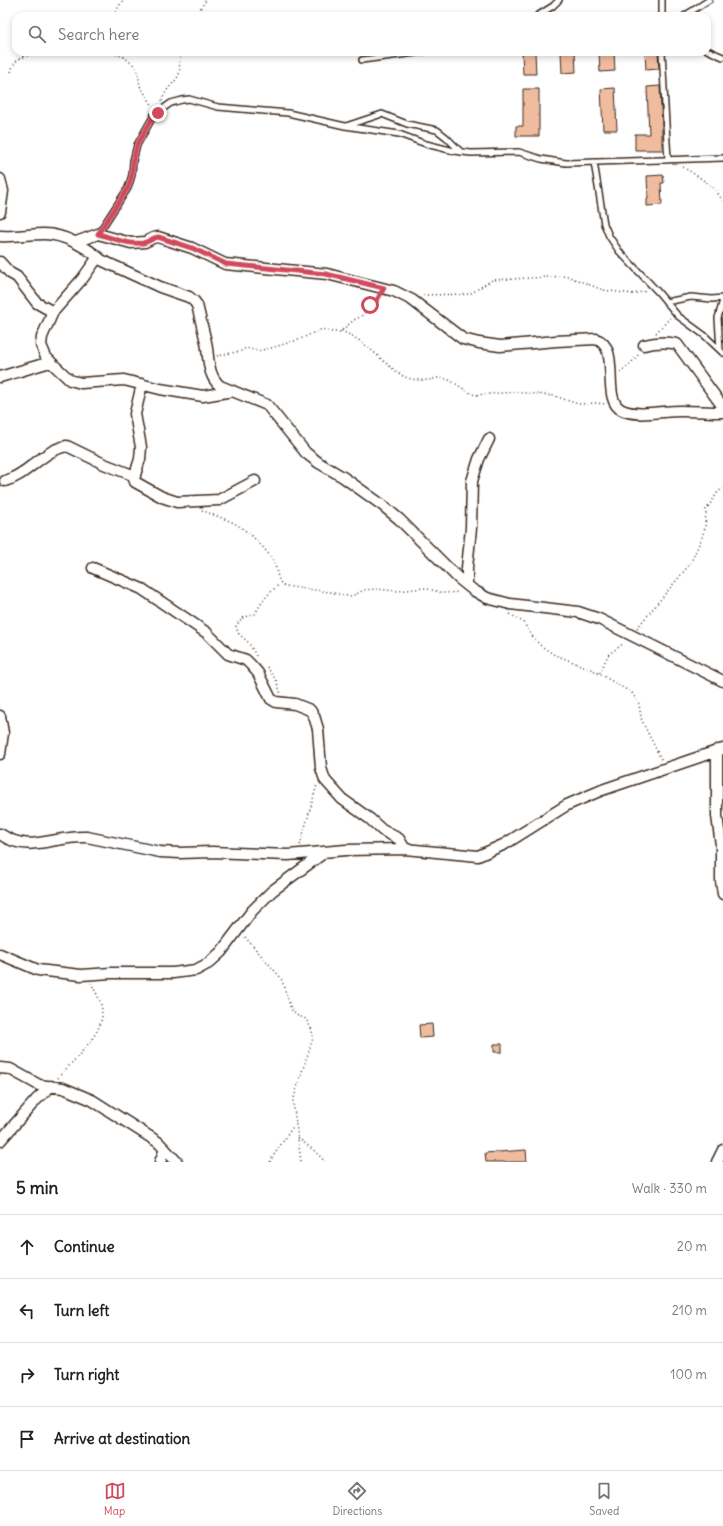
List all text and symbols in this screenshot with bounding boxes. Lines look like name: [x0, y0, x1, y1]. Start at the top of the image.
search box: [12, 12, 711, 56]
icon: search: [26, 23, 48, 45]
text: Search here: [58, 25, 139, 44]
route end: [149, 104, 167, 122]
route start: [361, 296, 379, 314]
text: 5 min: [16, 1177, 58, 1199]
text: Walk · 330 m: [632, 1180, 707, 1197]
icon: ahead: [16, 1236, 38, 1258]
text: Continue: [54, 1237, 115, 1256]
text: 20 m: [677, 1238, 707, 1255]
icon: left: [16, 1300, 38, 1322]
text: Turn left: [54, 1301, 109, 1320]
text: 210 m: [672, 1302, 707, 1319]
icon: right: [16, 1364, 38, 1386]
text: Turn right: [54, 1365, 119, 1384]
text: 100 m: [670, 1366, 707, 1383]
icon: arrive: [16, 1428, 38, 1450]
text: Arrive at destination: [54, 1429, 190, 1448]
tab: Map: [104, 1480, 126, 1518]
tab: Directions: [333, 1480, 382, 1518]
tab: Saved: [589, 1480, 619, 1518]

